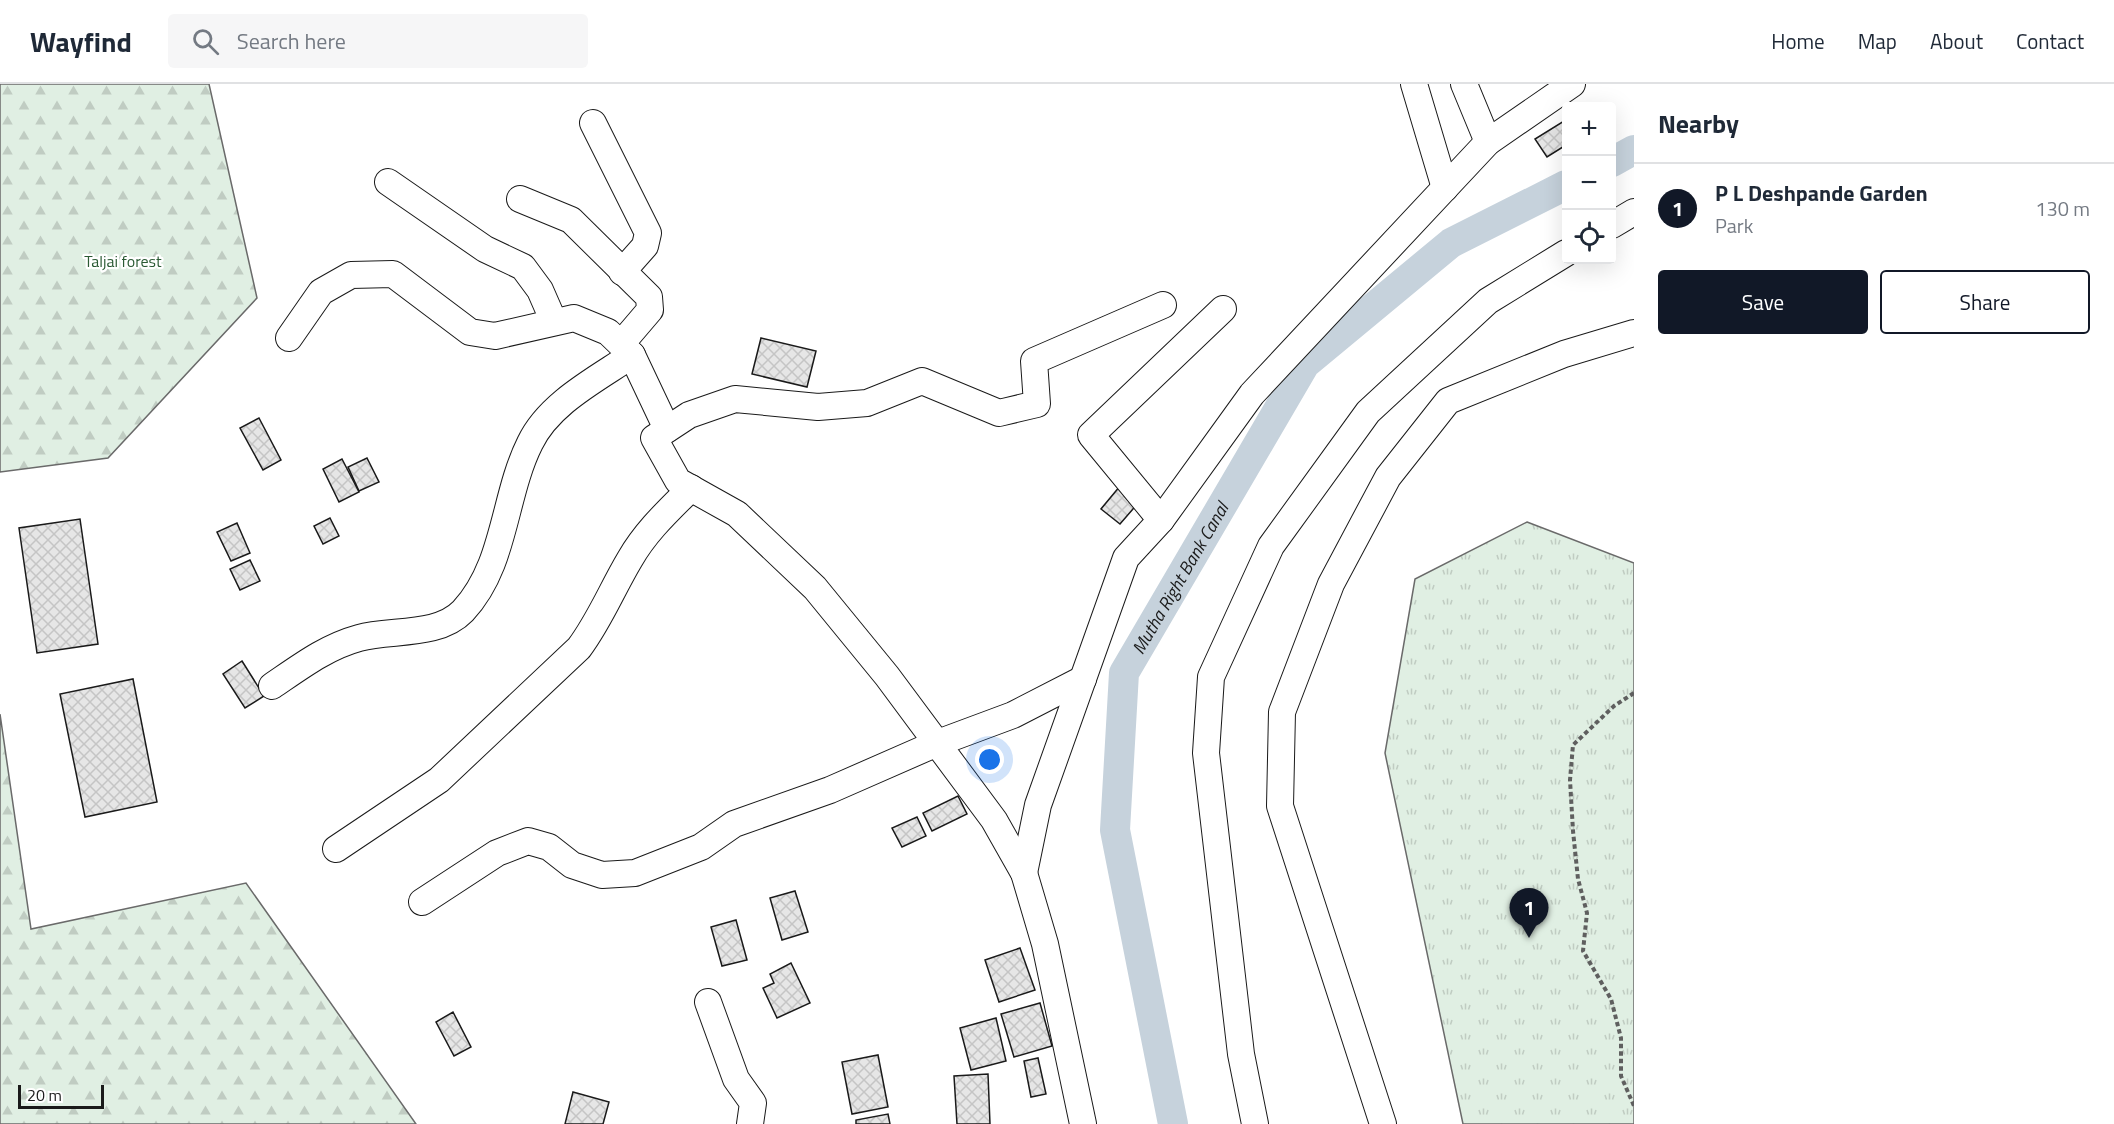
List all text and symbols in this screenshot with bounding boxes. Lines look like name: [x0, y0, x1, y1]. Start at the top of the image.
search box: [168, 14, 588, 68]
text: Wayfind: [30, 20, 132, 63]
text: Search here: [237, 24, 346, 58]
icon: search: [189, 25, 222, 58]
text: Home: [1771, 25, 1825, 57]
text: Map: [1858, 25, 1897, 57]
text: About: [1930, 25, 1983, 57]
text: Contact: [2016, 25, 2084, 57]
map controls: [1562, 102, 1616, 264]
button: +: [1562, 102, 1616, 156]
text: Nearby: [1658, 104, 1739, 143]
button: −: [1562, 156, 1616, 210]
text: P L Deshpande Garden: [1715, 176, 1928, 210]
text: 1: [1672, 193, 1683, 224]
text: 130 m: [2035, 193, 2090, 224]
button: locate: [1562, 210, 1616, 264]
text: Park: [1715, 210, 1753, 241]
park label: Taljai forest: [84, 249, 162, 273]
button: Save: [1658, 270, 1868, 334]
button: Share: [1880, 270, 2090, 334]
water label: Mutha Right Bank Canal: [1125, 495, 1236, 659]
your location: [975, 745, 1004, 774]
pin: 1: [1510, 888, 1549, 938]
scale bar: [18, 1082, 104, 1110]
text: 20 m: [27, 1083, 62, 1107]

